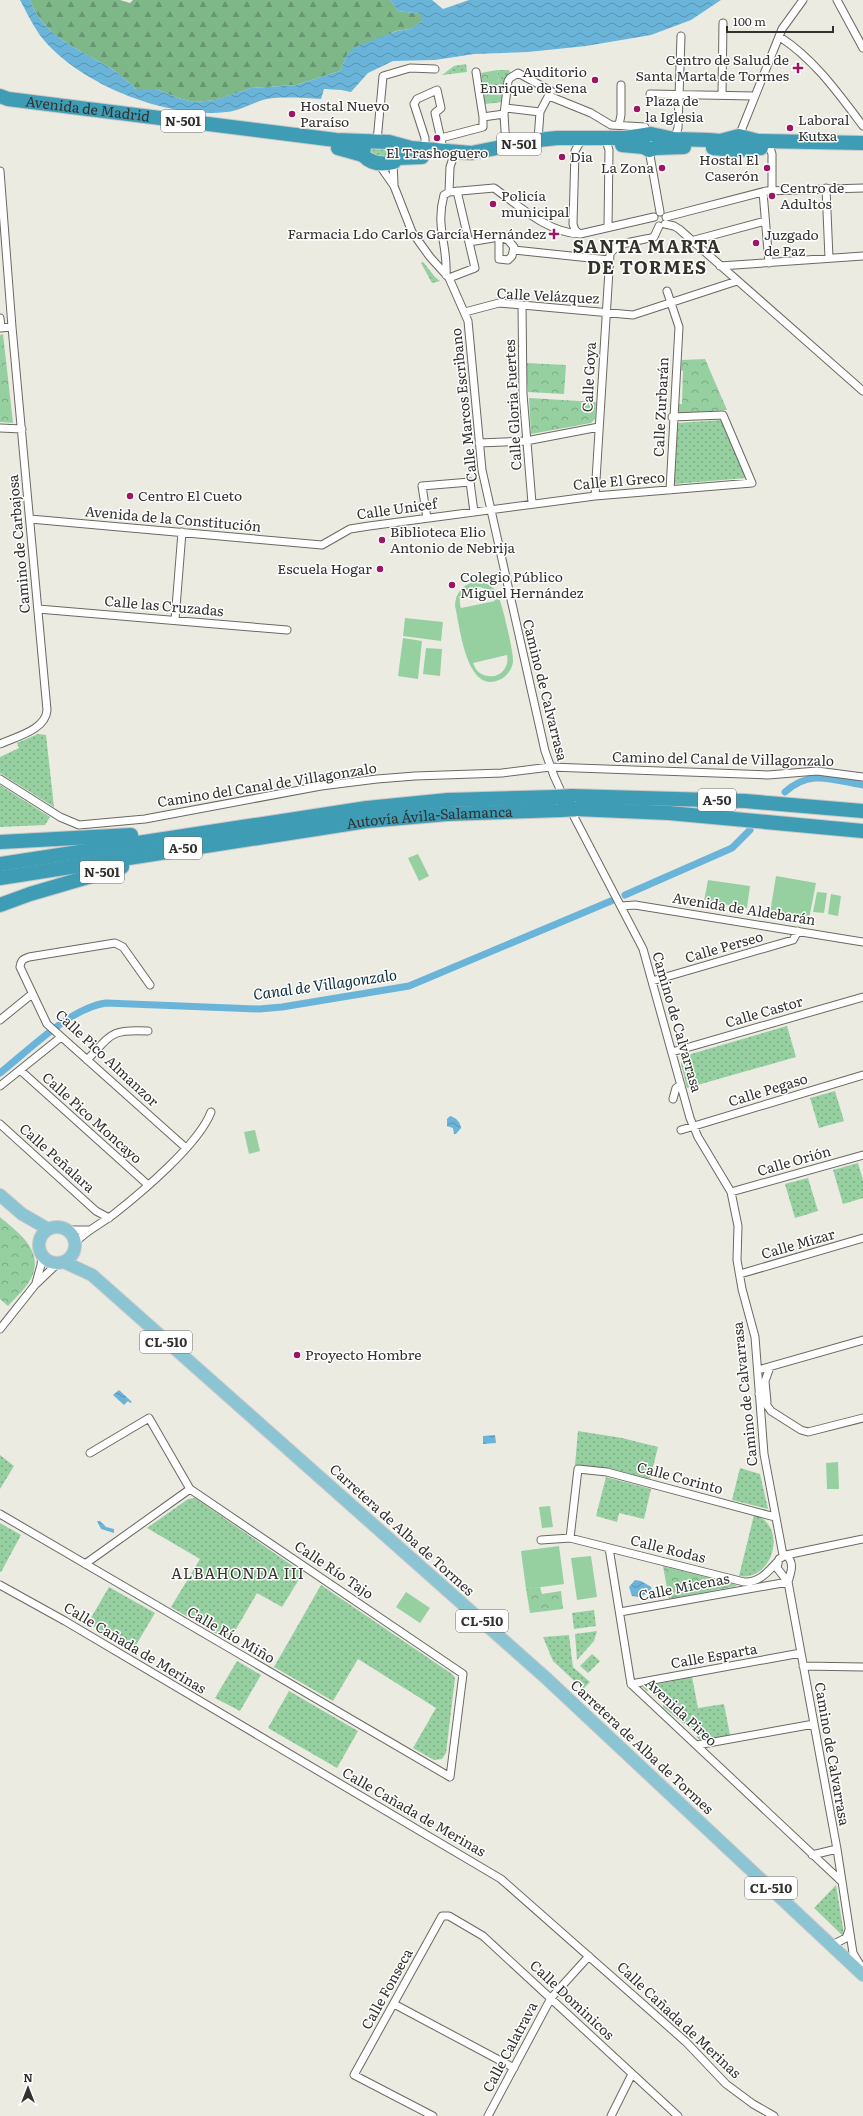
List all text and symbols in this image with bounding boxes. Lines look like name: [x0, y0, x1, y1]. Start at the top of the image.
scale bar: [727, 8, 833, 34]
text: 100 m: [733, 12, 766, 30]
place label: Centro de Salud de Santa Marta de Tormes: [636, 49, 789, 85]
place label: Auditorio Enrique de Sena: [480, 61, 587, 97]
marker: Centro de Salud de Santa Marta de Tormes: [792, 62, 804, 74]
marker: Auditorio Enrique de Sena: [590, 75, 600, 85]
street label: Avenida de Madrid: [25, 90, 152, 126]
place label: Plaza de la Iglesia: [645, 90, 704, 126]
place label: Hostal Nuevo Paraíso: [300, 95, 390, 131]
marker: Plaza de la Iglesia: [632, 104, 642, 114]
marker: Hostal Nuevo Paraíso: [287, 109, 297, 119]
place label: Laboral Kutxa: [798, 109, 850, 145]
road number: N-501: [161, 110, 205, 132]
marker: Laboral Kutxa: [785, 123, 795, 133]
marker: El Trashoguero: [432, 133, 442, 143]
road number: N-501: [497, 133, 541, 155]
place label: El Trashoguero: [386, 142, 488, 162]
place label: Dia: [570, 146, 593, 166]
place label: Hostal El Caserón: [699, 149, 759, 185]
marker: Dia: [557, 152, 567, 162]
place label: La Zona: [601, 157, 654, 177]
marker: La Zona: [657, 163, 667, 173]
marker: Hostal El Caserón: [762, 163, 772, 173]
place label: Centro de Adultos: [780, 177, 844, 213]
place label: Policía municipal: [501, 185, 570, 221]
marker: Centro de Adultos: [767, 191, 777, 201]
marker: Policía municipal: [488, 199, 498, 209]
place label: Farmacia Ldo Carlos García Hernández: [287, 223, 546, 243]
place label: Juzgado de Paz: [764, 224, 819, 260]
marker: Farmacia Ldo Carlos García Hernández: [549, 229, 559, 239]
district label: SANTA MARTA DE TORMES: [573, 232, 721, 280]
marker: Juzgado de Paz: [751, 238, 761, 248]
street label: Calle Velázquez: [496, 282, 600, 308]
street label: Calle Marcos Escribano: [445, 327, 481, 483]
street label: Calle Gloria Fuertes: [499, 339, 525, 471]
street label: Calle Goya: [576, 341, 600, 413]
street label: Calle Zurbarán: [647, 357, 673, 457]
street label: Calle El Greco: [572, 466, 666, 494]
street label: Camino de Carbajosa: [2, 473, 34, 614]
place label: Centro El Cueto: [138, 485, 242, 505]
marker: Centro El Cueto: [125, 491, 135, 501]
street label: Calle Unicef: [355, 492, 440, 524]
street label: Avenida de la Constitución: [84, 500, 262, 536]
place label: Biblioteca Elio Antonio de Nebrija: [390, 521, 516, 557]
marker: Biblioteca Elio Antonio de Nebrija: [377, 535, 387, 545]
place label: Escuela Hogar: [277, 558, 372, 578]
marker: Escuela Hogar: [375, 564, 385, 574]
place label: Colegio Público Miguel Hernández: [460, 566, 584, 602]
marker: Colegio Público Miguel Hernández: [447, 580, 457, 590]
street label: Calle las Cruzadas: [104, 590, 225, 620]
street label: Camino de Calvarrasa: [519, 617, 573, 763]
street label: Camino del Canal de Villagonzalo: [612, 746, 834, 770]
street label: Camino del Canal de Villagonzalo: [156, 757, 378, 811]
road number: A-50: [698, 789, 736, 811]
street label: Autovía Ávila-Salamanca: [345, 801, 513, 833]
road number: A-50: [164, 837, 202, 859]
road number: N-501: [80, 861, 124, 883]
street label: Avenida de Aldebarán: [671, 887, 817, 929]
street label: Calle Perseo: [682, 925, 765, 967]
street label: Camino de Calvarrasa: [648, 949, 708, 1095]
water label: Canal de Villagonzalo: [251, 962, 398, 1005]
street label: Calle Castor: [723, 990, 805, 1032]
street label: Calle Pico Almanzor: [52, 1004, 164, 1111]
street label: Calle Pico Moncayo: [38, 1067, 147, 1168]
street label: Calle Pegaso: [726, 1068, 810, 1111]
street label: Calle Peñalara: [16, 1118, 100, 1197]
street label: Calle Orión: [755, 1140, 833, 1180]
street label: Calle Mizar: [758, 1223, 837, 1263]
street label: Camino de Calvarrasa: [726, 1320, 762, 1467]
road number: CL-510: [140, 1331, 192, 1353]
place label: Proyecto Hombre: [305, 1344, 421, 1364]
marker: Proyecto Hombre: [292, 1350, 302, 1360]
street label: Calle Corinto: [635, 1456, 725, 1498]
street label: Carretera de Alba de Tormes: [326, 1459, 479, 1600]
street label: Calle Rodas: [629, 1529, 708, 1567]
street label: Calle Río Tajo: [291, 1535, 378, 1603]
district label: ALBAHONDA III: [171, 1561, 305, 1584]
street label: Calle Micenas: [637, 1567, 731, 1605]
street label: Calle Cañada de Merinas: [61, 1597, 210, 1698]
street label: Calle Río Miño: [184, 1601, 279, 1667]
road number: CL-510: [456, 1610, 508, 1632]
street label: Calle Esparta: [669, 1637, 759, 1672]
street label: Avenida Pireo: [641, 1673, 722, 1750]
street label: Carretera de Alba de Tormes: [567, 1675, 718, 1818]
street label: Camino de Calvarrasa: [811, 1680, 856, 1828]
street label: Calle Cañada de Merinas: [339, 1762, 490, 1861]
road number: CL-510: [745, 1877, 797, 1899]
street label: Calle Fonseca: [356, 1944, 417, 2033]
street label: Calle Dominicos: [526, 1955, 619, 2044]
street label: Calle Cañada de Merinas: [613, 1956, 746, 2082]
street label: Calle Calatrava: [477, 1997, 542, 2095]
north arrow: [8, 2068, 48, 2108]
text: N: [23, 2069, 33, 2085]

